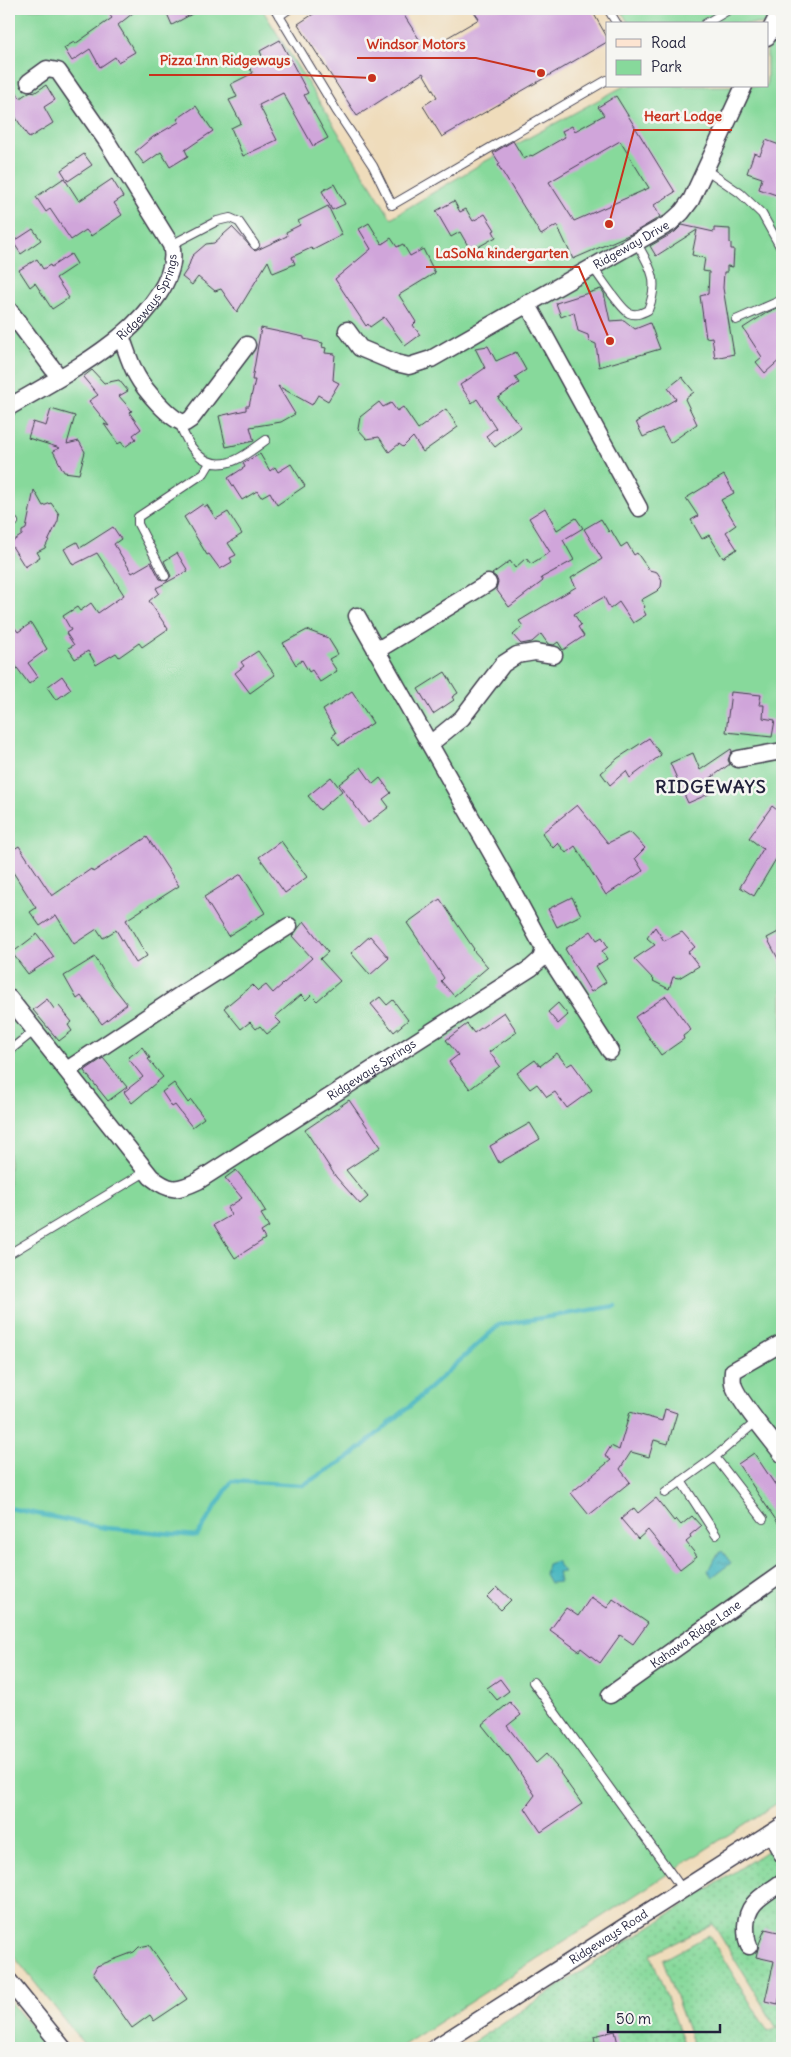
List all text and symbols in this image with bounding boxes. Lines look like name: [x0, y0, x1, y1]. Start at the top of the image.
legend: [606, 22, 768, 88]
callout: Windsor Motors: [357, 29, 476, 58]
text: Road: [651, 33, 686, 52]
text: Windsor Motors: [366, 35, 466, 53]
callout: Pizza Inn Ridgeways: [149, 46, 300, 75]
text: Pizza Inn Ridgeways: [160, 51, 291, 69]
text: Park: [651, 57, 682, 76]
callout: Heart Lodge: [634, 101, 732, 130]
text: Heart Lodge: [644, 107, 723, 125]
street label: Ridgeway Drive: [590, 217, 672, 272]
callout: LaSoNa kindergarten: [426, 238, 579, 267]
text: LaSoNa kindergarten: [435, 244, 569, 262]
street label: Ridgeways Springs: [114, 254, 180, 343]
district label: RIDGEWAYS: [655, 775, 767, 798]
street label: Ridgeways Springs: [324, 1036, 418, 1103]
street label: Kahawa Ridge Lane: [647, 1597, 743, 1671]
street label: Ridgeways Road: [566, 1906, 650, 1967]
scale bar: [608, 2002, 721, 2034]
text: 50 m: [616, 2009, 651, 2028]

